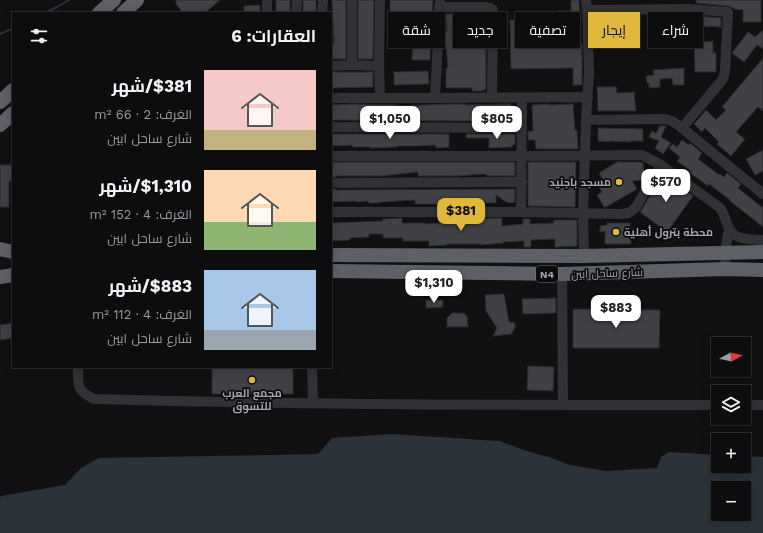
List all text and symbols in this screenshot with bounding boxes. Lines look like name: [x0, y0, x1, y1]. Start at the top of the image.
chip: شقة: [388, 12, 445, 48]
chip: جديد: [453, 12, 507, 48]
chip: تصفية: [515, 12, 580, 48]
chip: إيجار: [588, 12, 640, 48]
chip: شراء: [648, 12, 703, 48]
icon: filters: [28, 25, 50, 47]
text: العقارات: 6: [231, 26, 316, 46]
text: $381/شهر: [112, 76, 192, 96]
icon: home: [236, 86, 284, 134]
pin: $1,050: [357, 106, 423, 140]
pin: $805: [473, 106, 521, 140]
text: الغرف: 2 · 66 m²: [94, 107, 192, 122]
text: $1,050: [369, 111, 411, 126]
text: $805: [481, 111, 513, 126]
text: شارع ساحل ابين: [107, 131, 192, 146]
pin: $570: [642, 169, 690, 203]
text: $570: [650, 174, 682, 189]
text: $1,310/شهر: [99, 176, 192, 196]
place label: مسجد باجنيد: [549, 176, 611, 189]
marker: مسجد باجنيد: [614, 177, 624, 187]
icon: home: [236, 186, 284, 234]
pin: $381: [437, 198, 485, 232]
text: $381: [446, 203, 476, 218]
text: الغرف: 4 · 152 m²: [89, 207, 192, 222]
place label: محطة بترول أهلية: [624, 225, 713, 240]
marker: محطة بترول أهلية: [611, 227, 621, 237]
text: شارع ساحل ابين: [107, 231, 192, 246]
road number: N4: [536, 266, 558, 282]
street label: شارع ساحل ابين: [571, 266, 643, 282]
pin: $1,310: [401, 270, 467, 304]
text: $1,310: [414, 275, 454, 290]
text: $883/شهر: [109, 276, 192, 296]
icon: home: [236, 286, 284, 334]
pin: $883: [592, 295, 640, 329]
text: $883: [600, 300, 632, 315]
text: الغرف: 4 · 112 m²: [92, 307, 192, 322]
text: شارع ساحل ابين: [107, 331, 192, 346]
north arrow: [711, 337, 751, 377]
map controls: [711, 337, 751, 521]
marker: مجمع العرب للتسوق: [247, 375, 257, 385]
button: layers: [711, 385, 751, 425]
place label: مجمع العرب للتسوق: [222, 387, 282, 414]
button: +: [711, 433, 751, 473]
button: −: [711, 481, 751, 521]

